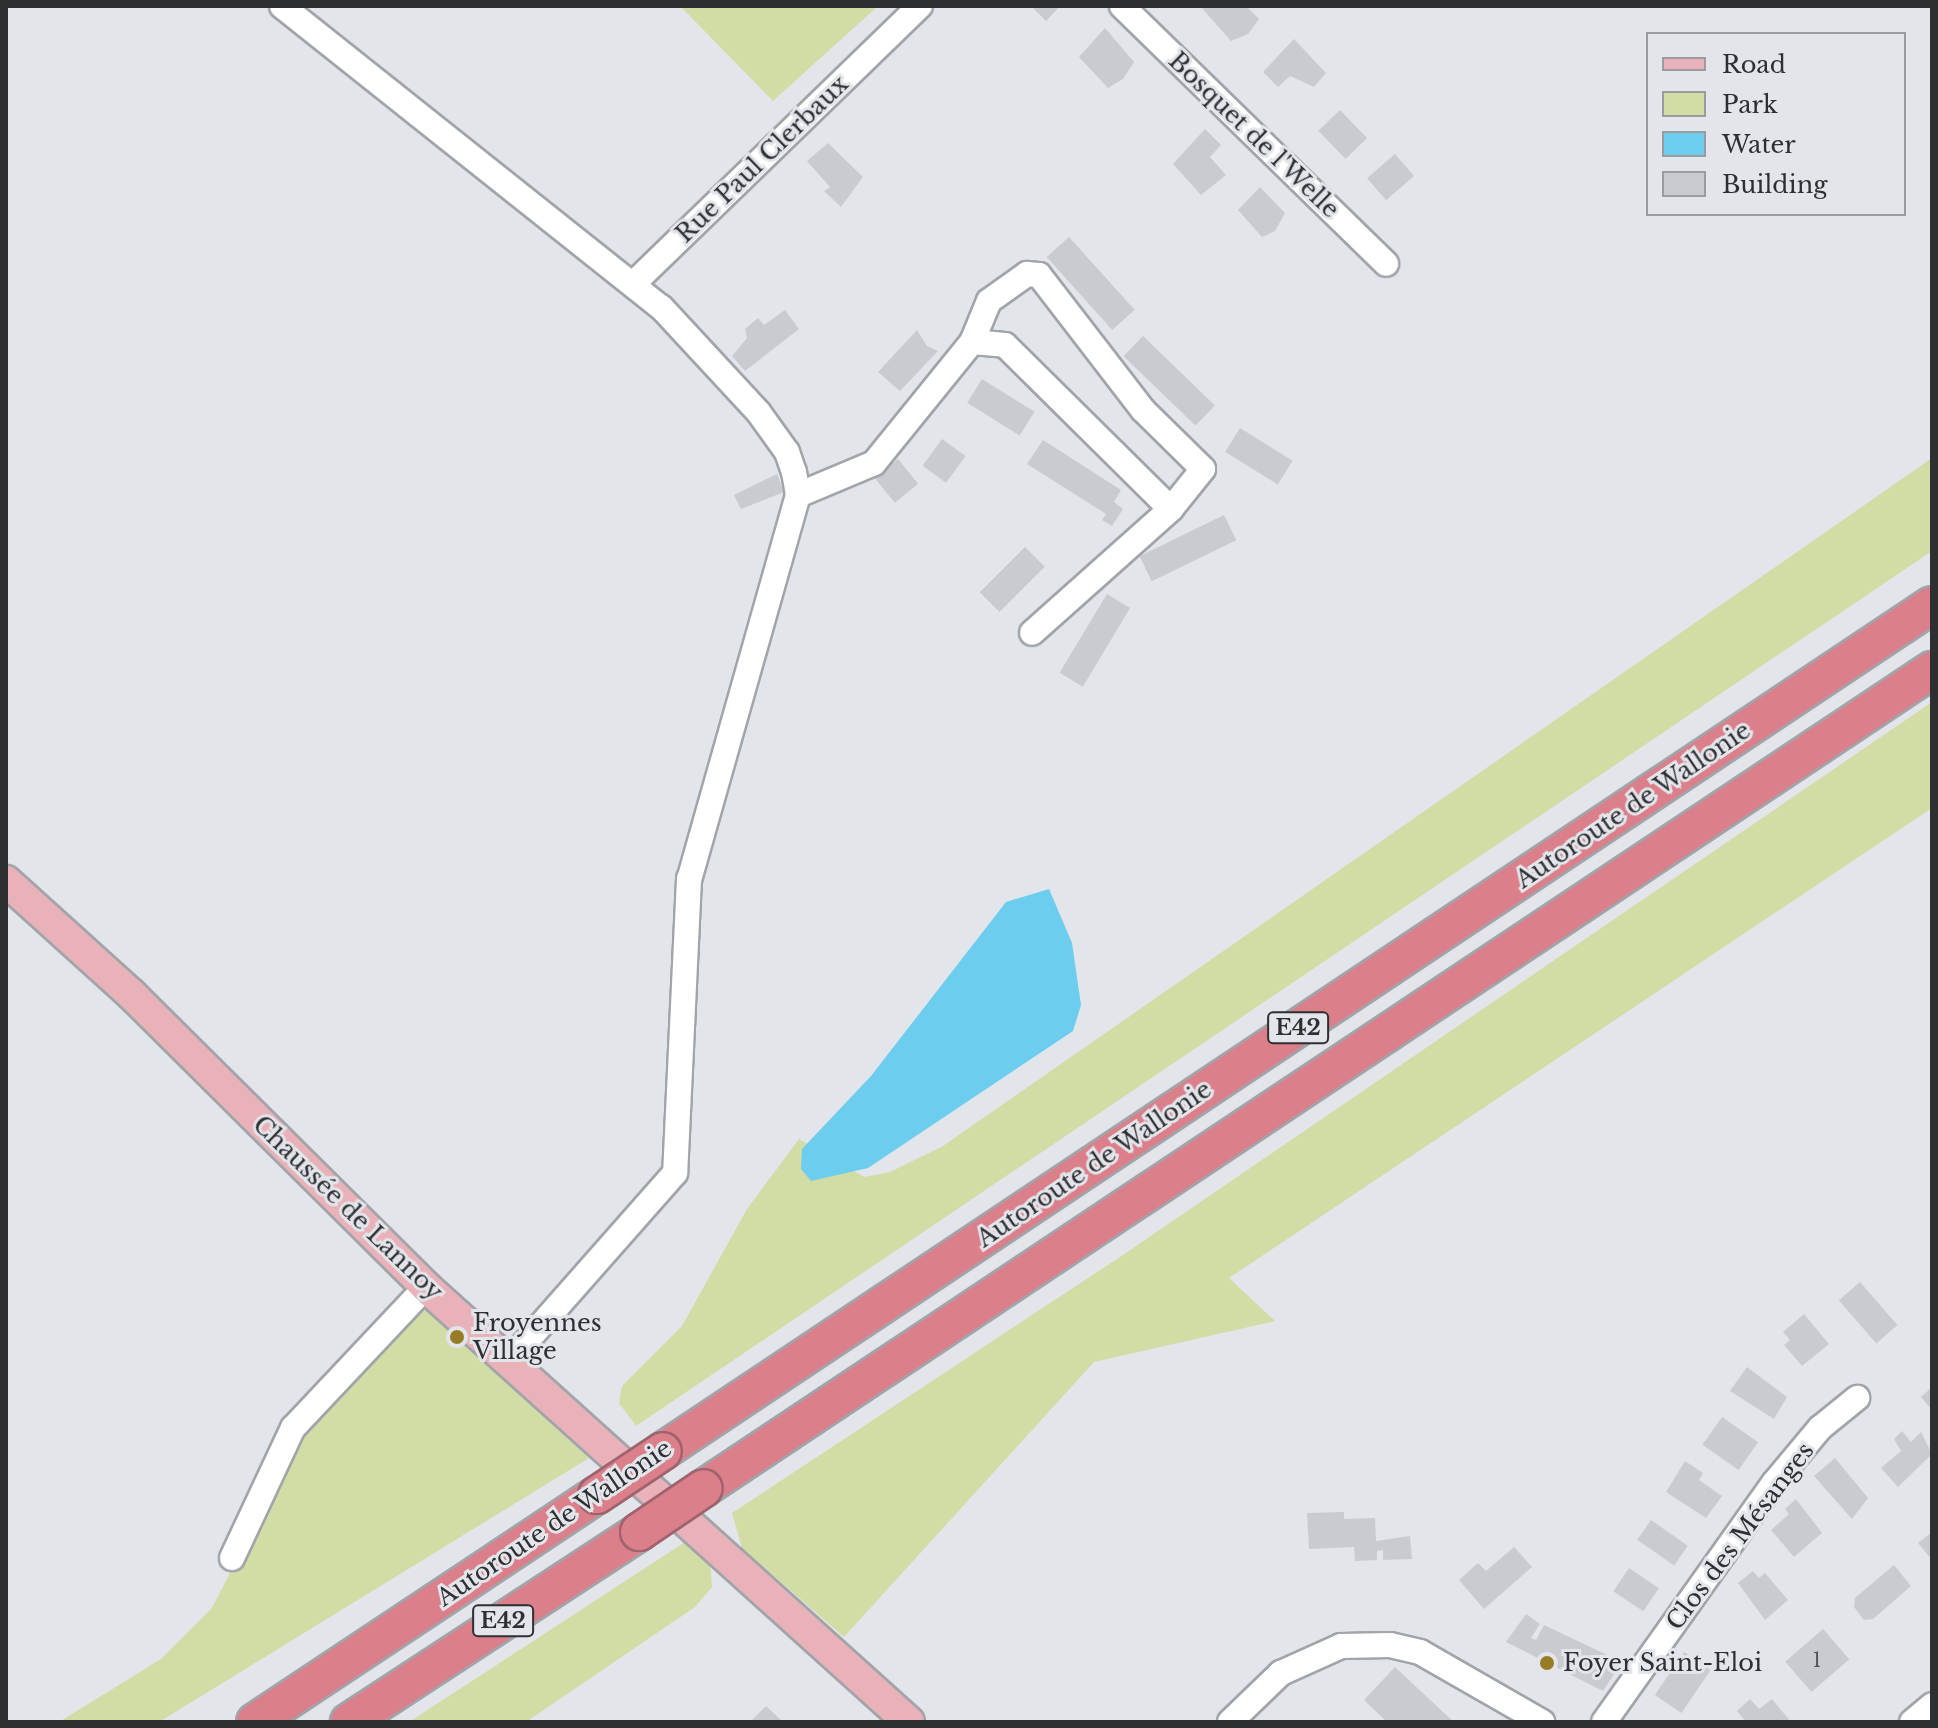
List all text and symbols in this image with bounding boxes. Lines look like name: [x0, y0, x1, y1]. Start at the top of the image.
legend: [1646, 32, 1906, 216]
street label: Bosquet de l'Welle: [1163, 46, 1345, 224]
text: Road: [1722, 50, 1786, 79]
street label: Rue Paul Clerbaux: [670, 70, 854, 248]
text: Park: [1722, 90, 1778, 119]
text: Water: [1722, 130, 1796, 159]
text: Building: [1722, 170, 1828, 199]
street label: Autoroute de Wallonie: [1510, 715, 1756, 895]
road number: E42: [1266, 1010, 1330, 1046]
street label: Autoroute de Wallonie: [971, 1074, 1217, 1254]
street label: Chaussée de Lannoy: [247, 1110, 449, 1306]
place label: Froyennes Village: [473, 1309, 602, 1365]
marker: Froyennes Village: [448, 1328, 466, 1346]
street label: Autoroute de Wallonie: [431, 1433, 677, 1613]
street label: Clos des Mésanges: [1660, 1437, 1820, 1635]
road number: E42: [471, 1603, 535, 1639]
house number: 1: [1813, 1648, 1821, 1672]
place label: Foyer Saint-Eloi: [1563, 1649, 1763, 1677]
marker: Foyer Saint-Eloi: [1538, 1654, 1556, 1672]

